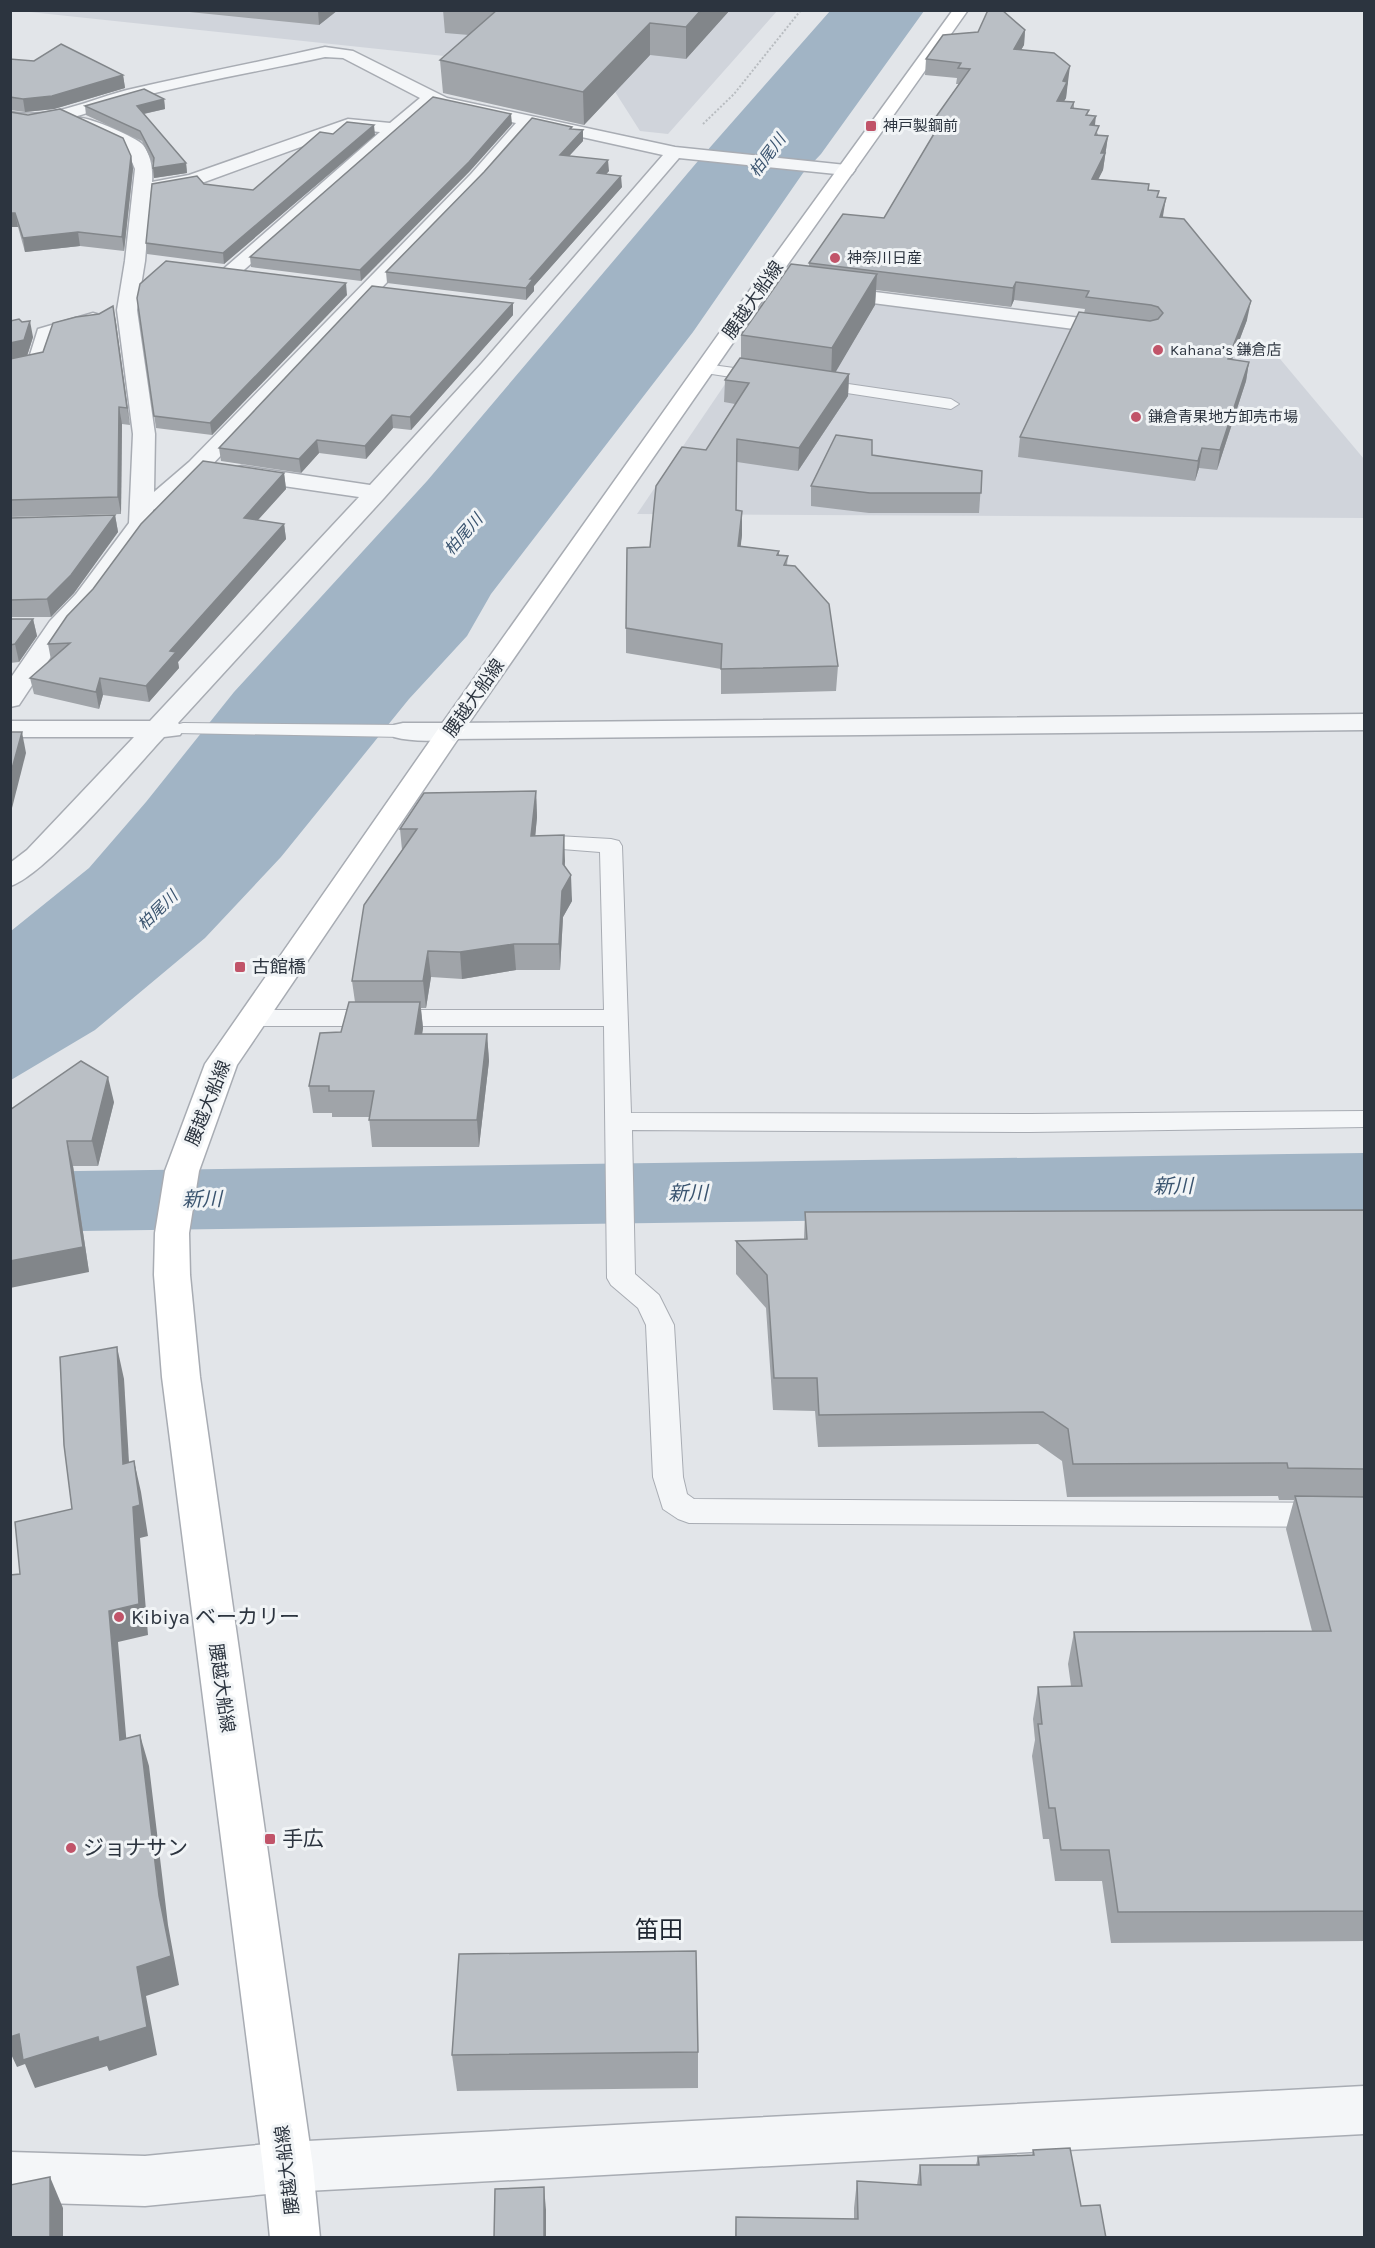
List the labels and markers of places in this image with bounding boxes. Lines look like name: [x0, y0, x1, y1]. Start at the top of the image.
place label: 神戸製鋼前: [883, 117, 958, 135]
marker: 神戸製鋼前: [864, 119, 878, 133]
place label: 神奈川日産: [847, 249, 922, 267]
marker: 神奈川日産: [828, 251, 842, 265]
place label: Kahana’s 鎌倉店: [1170, 341, 1282, 359]
marker: Kahana’s 鎌倉店: [1151, 343, 1165, 357]
place label: 鎌倉青果地方卸売市場: [1148, 408, 1298, 426]
marker: 鎌倉青果地方卸売市場: [1129, 410, 1143, 424]
place label: 古館橋: [252, 956, 306, 978]
marker: 古館橋: [233, 960, 247, 974]
place label: Kibiya ベーカリー: [131, 1605, 300, 1629]
marker: Kibiya ベーカリー: [112, 1610, 126, 1624]
place label: 手広: [282, 1827, 324, 1851]
marker: 手広: [263, 1832, 277, 1846]
place label: ジョナサン: [83, 1836, 188, 1860]
marker: ジョナサン: [64, 1841, 78, 1855]

